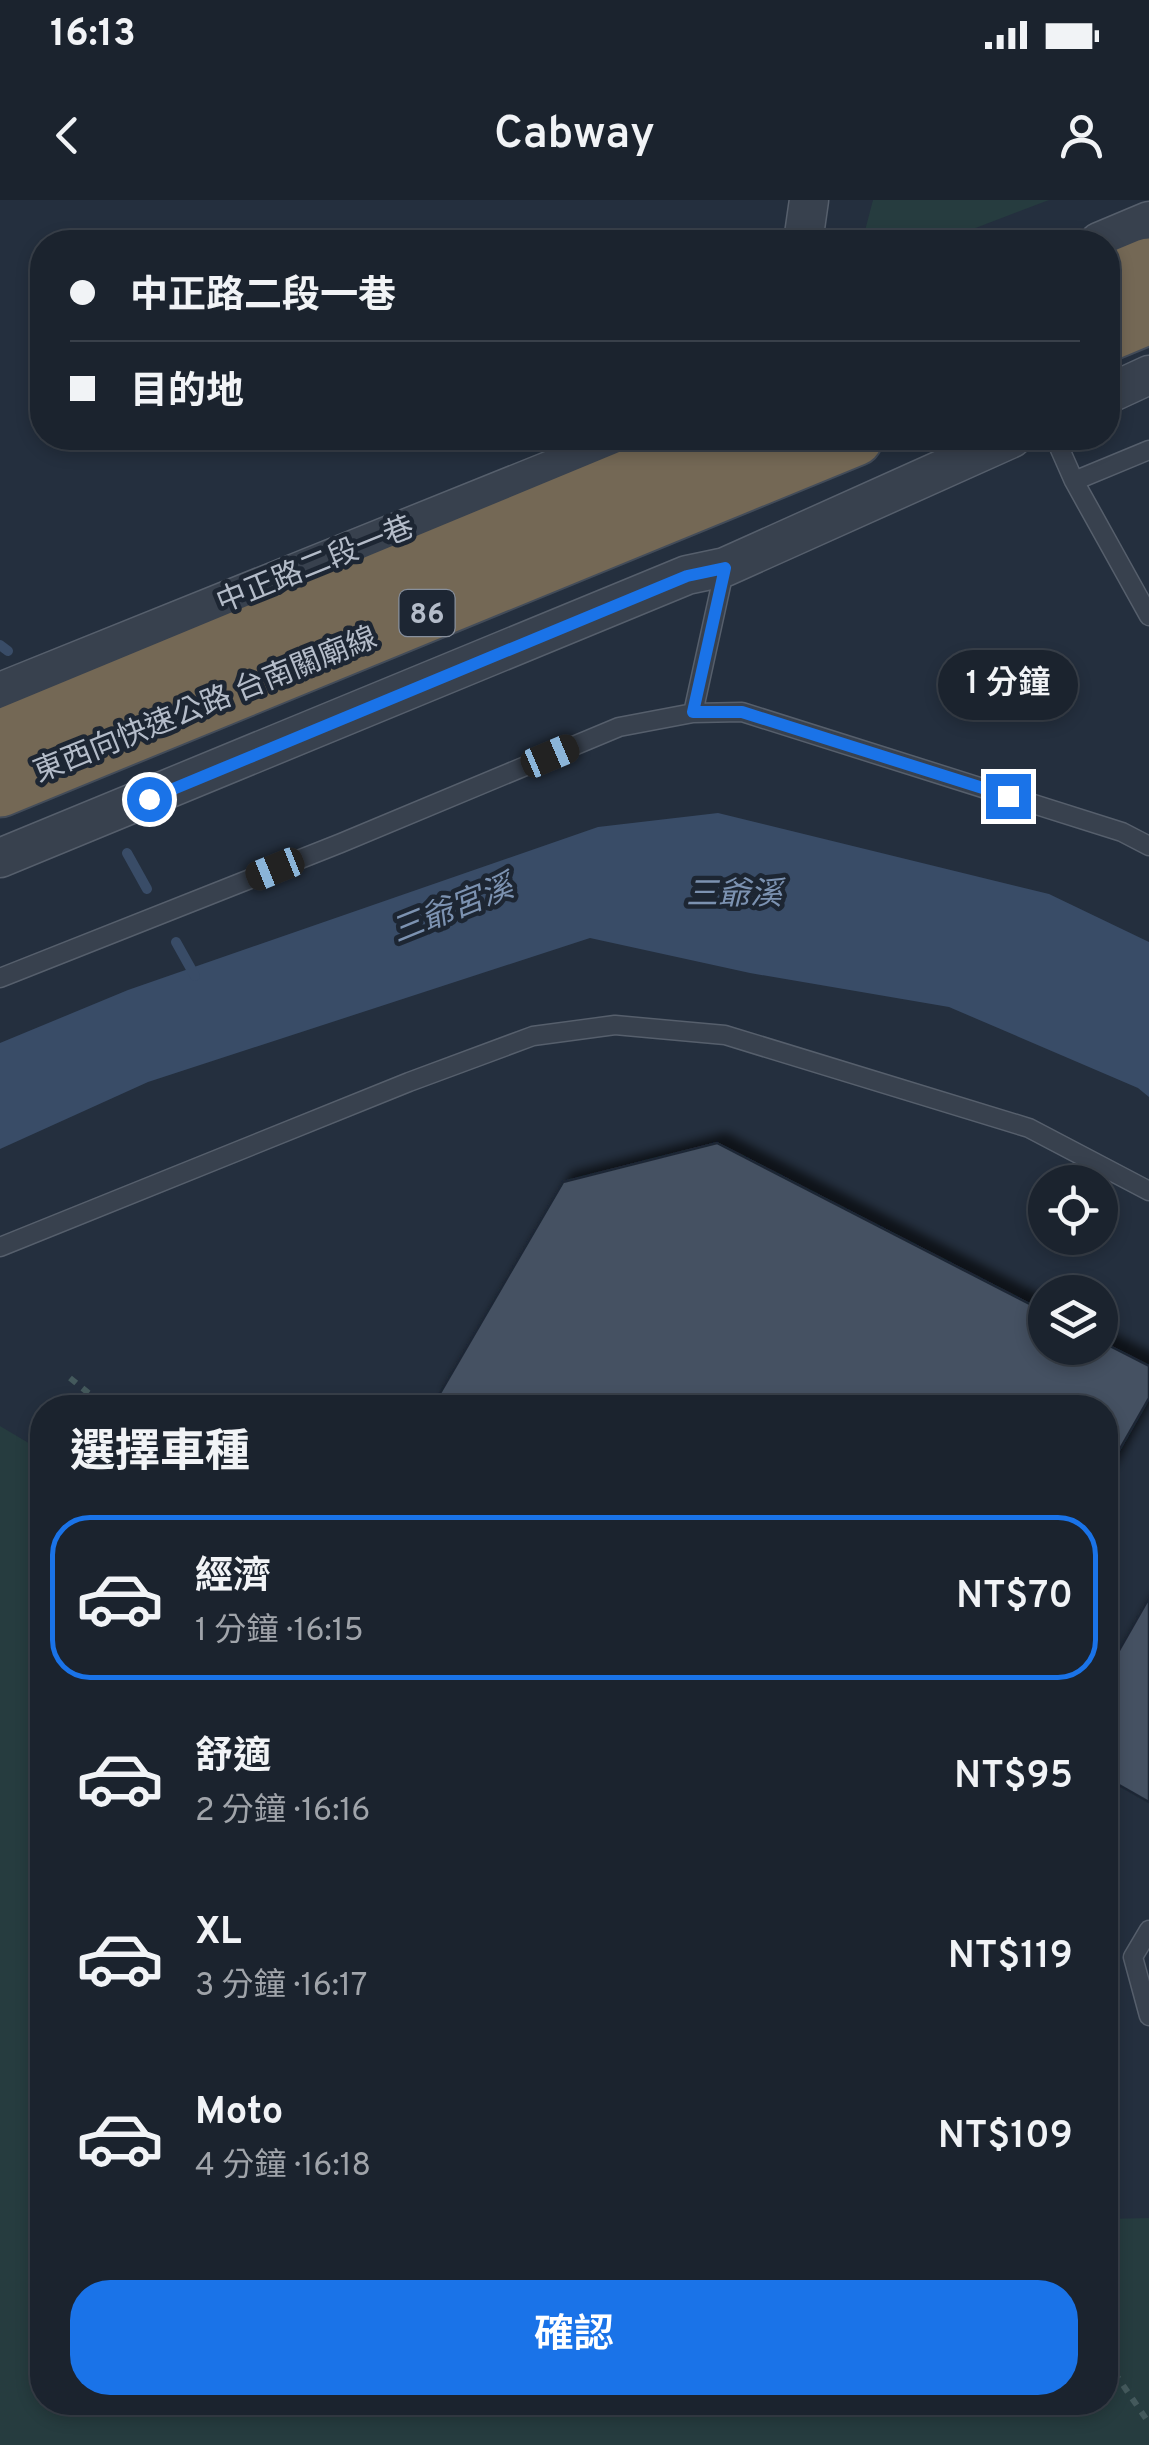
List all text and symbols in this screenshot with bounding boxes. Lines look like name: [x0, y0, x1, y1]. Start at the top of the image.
text: 16:13: [50, 11, 136, 60]
text: Cabway: [494, 107, 655, 164]
icon: back: [40, 108, 95, 163]
icon: person: [1054, 108, 1109, 163]
text: 中正路二段一巷: [130, 273, 396, 322]
text: 目的地: [130, 369, 244, 418]
street label: 中正路二段一巷: [212, 510, 420, 623]
road number: 86: [400, 590, 454, 636]
street label: 東西向快速公路 台南關廟線: [29, 620, 383, 792]
callout: 1 分鐘: [938, 651, 1078, 721]
text: 1 分鐘: [966, 665, 1050, 705]
car: [517, 730, 583, 782]
route end: [986, 774, 1031, 819]
route start: [127, 777, 172, 822]
car: [242, 844, 308, 894]
water label: 三爺宮溪: [386, 867, 524, 953]
water label: 三爺溪: [686, 876, 786, 916]
map controls: [1028, 1165, 1118, 1365]
button: locate: [1028, 1165, 1118, 1255]
button: layers: [1028, 1275, 1118, 1365]
text: 選擇車種: [70, 1426, 250, 1483]
icon: car: [75, 1553, 165, 1643]
text: 經濟: [195, 1554, 271, 1603]
text: NT$70: [956, 1573, 1073, 1622]
text: 1 分鐘 · 16:15: [195, 1612, 364, 1652]
icon: car: [75, 1733, 165, 1823]
text: 舒適: [195, 1734, 271, 1783]
text: NT$95: [954, 1753, 1073, 1802]
text: 2 分鐘 · 16:16: [195, 1792, 370, 1832]
text: XL: [195, 1909, 242, 1958]
icon: car: [75, 1913, 165, 2003]
text: NT$119: [948, 1933, 1073, 1982]
text: 3 分鐘 · 16:17: [195, 1967, 368, 2007]
text: Moto: [195, 2089, 283, 2138]
icon: car: [75, 2093, 165, 2183]
text: NT$109: [938, 2113, 1073, 2162]
text: 4 分鐘 · 16:18: [195, 2147, 371, 2187]
button: 確認: [70, 2280, 1078, 2395]

